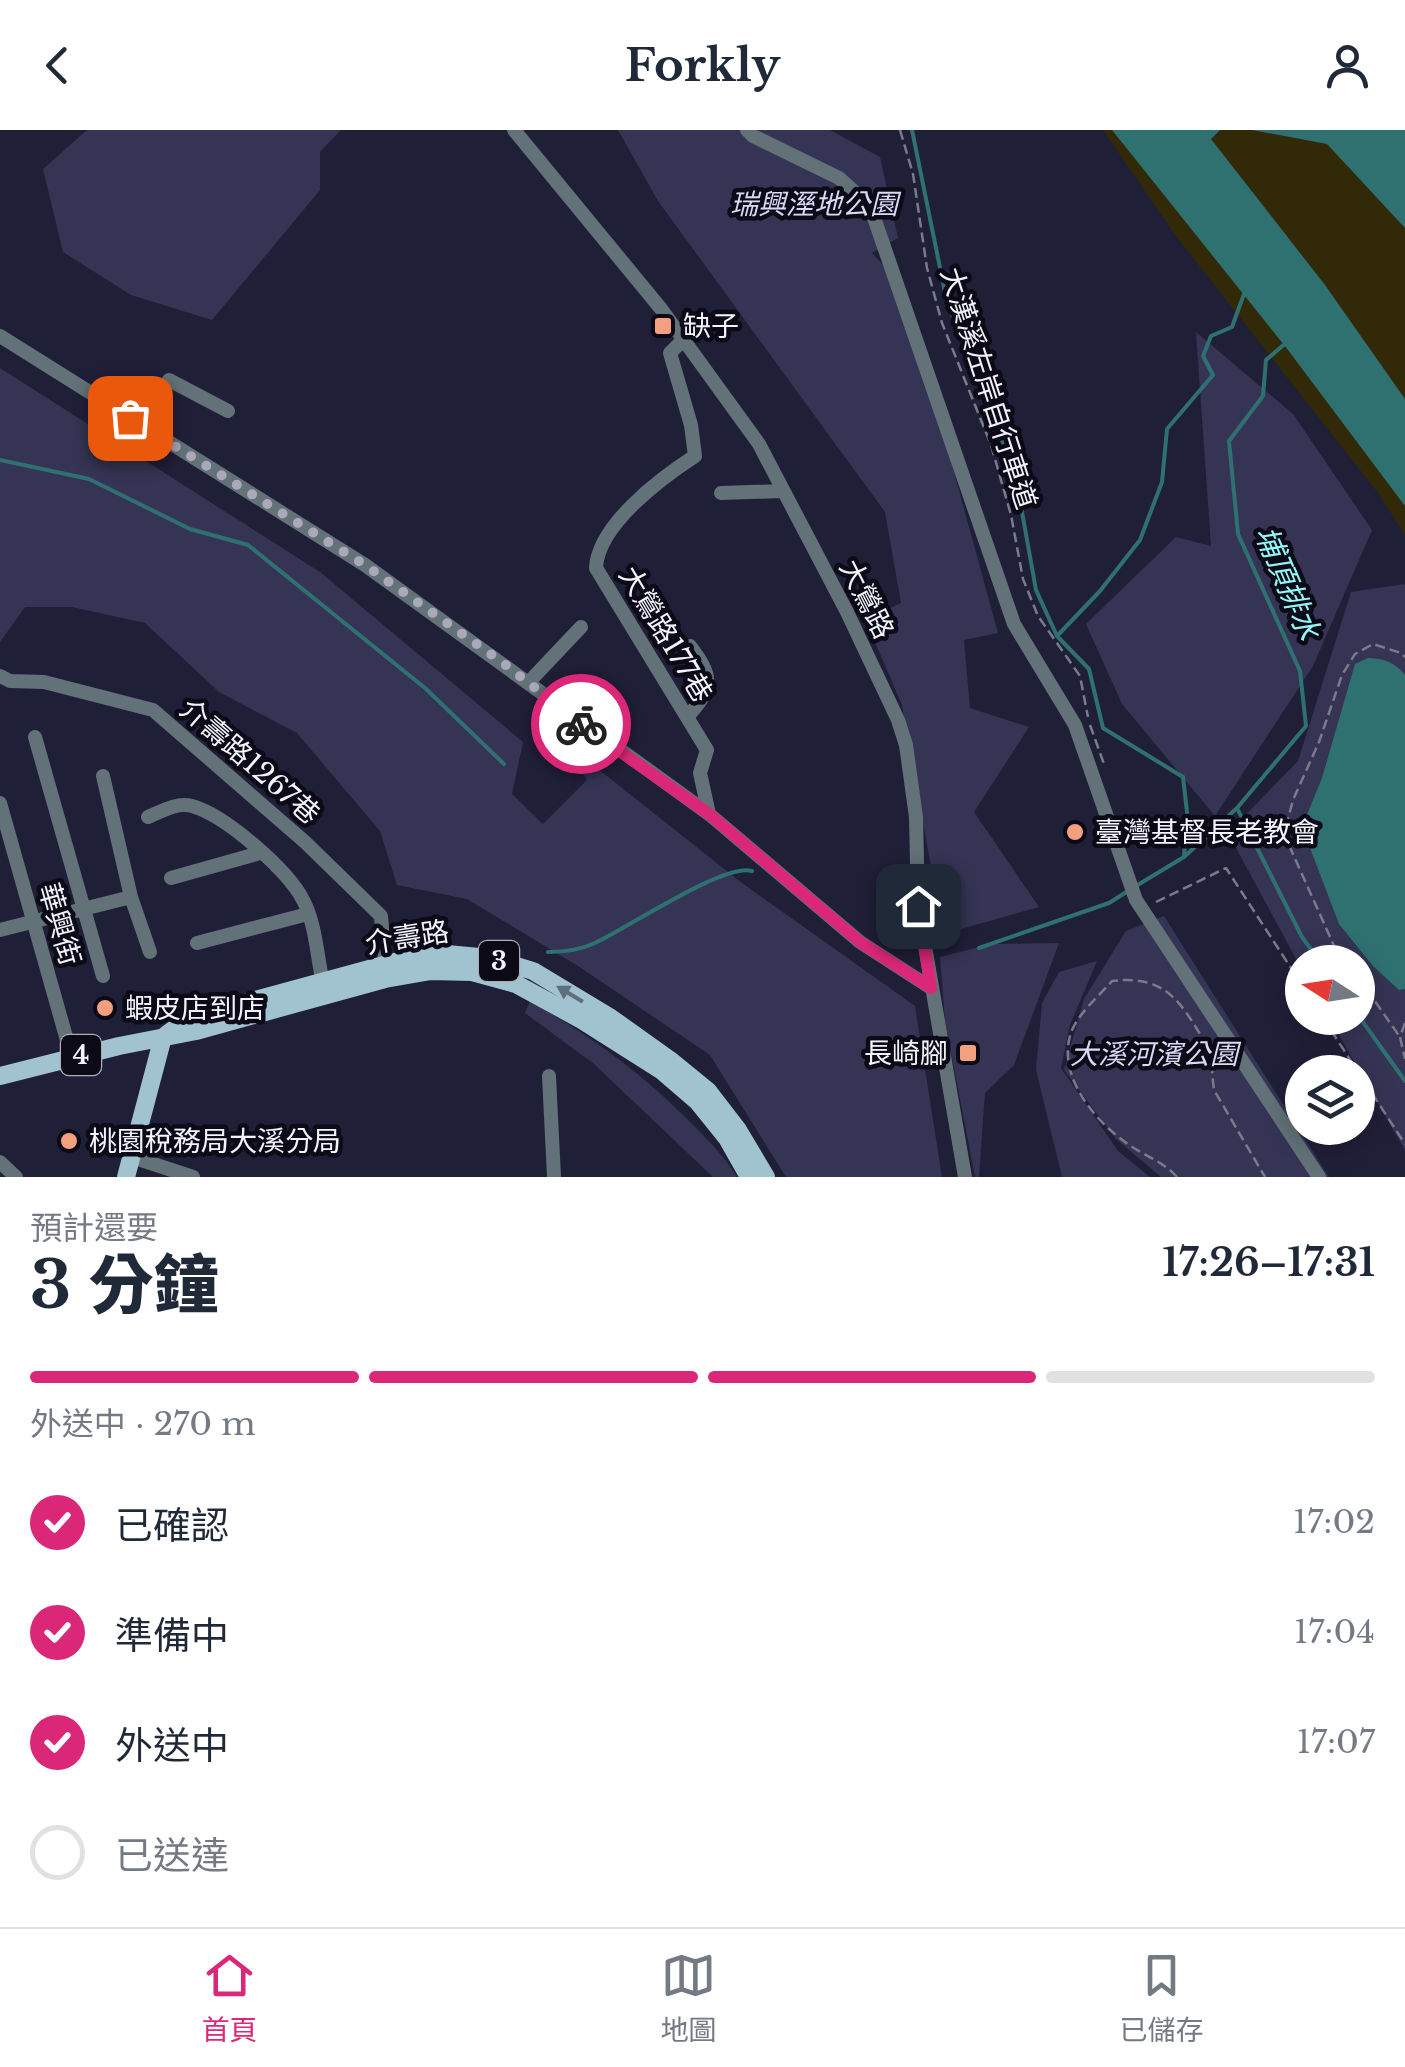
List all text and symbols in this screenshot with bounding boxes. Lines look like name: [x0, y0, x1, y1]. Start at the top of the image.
text: Forkly: [625, 37, 780, 93]
icon: back: [30, 38, 85, 93]
icon: person: [1320, 38, 1375, 93]
park label: 瑞興溼地公園: [730, 187, 902, 222]
street label: 大漢溪左岸自行車道: [933, 263, 1044, 513]
place label: 缺子: [683, 309, 739, 344]
marker: 缺子: [652, 315, 674, 337]
pin: [88, 376, 173, 461]
icon: bag: [103, 391, 158, 446]
water label: 埔頂排水: [1247, 520, 1329, 647]
street label: 大鶯路: [832, 554, 901, 645]
street label: 大鶯路177巷: [611, 560, 720, 709]
courier: [531, 674, 631, 774]
street label: 介壽路1267巷: [173, 691, 327, 832]
icon: bike: [554, 697, 609, 752]
place label: 臺灣基督長老教會: [1095, 815, 1319, 850]
marker: 臺灣基督長老教會: [1064, 821, 1086, 843]
pin: [876, 864, 961, 949]
street label: 華興街: [31, 879, 88, 969]
icon: home: [891, 879, 946, 934]
street label: 介壽路: [363, 914, 451, 961]
road number: 3: [479, 941, 519, 981]
north arrow: [1285, 945, 1375, 1035]
map controls: [1285, 945, 1375, 1145]
one-way arrow: [556, 986, 584, 1003]
place label: 蝦皮店到店: [125, 991, 265, 1026]
marker: 蝦皮店到店: [94, 997, 116, 1019]
road number: 4: [61, 1035, 101, 1075]
place label: 長崎腳: [864, 1036, 948, 1071]
park label: 大溪河濱公園: [1070, 1037, 1242, 1072]
marker: 長崎腳: [957, 1042, 979, 1064]
button: layers: [1285, 1055, 1375, 1145]
place label: 桃園稅務局大溪分局: [89, 1124, 341, 1159]
marker: 桃園稅務局大溪分局: [58, 1130, 80, 1152]
text: 預計還要: [30, 1208, 158, 1248]
text: 17:26–17:31: [1162, 1239, 1375, 1286]
text: 3 分鐘: [30, 1245, 219, 1326]
text: 外送中 · 270 m: [30, 1404, 256, 1444]
icon: check: [30, 1495, 85, 1550]
text: 已確認: [115, 1502, 229, 1549]
text: 17:02: [1293, 1502, 1375, 1542]
icon: check: [30, 1605, 85, 1660]
text: 準備中: [115, 1612, 229, 1659]
text: 17:04: [1294, 1612, 1375, 1652]
icon: check: [30, 1715, 85, 1770]
text: 外送中: [115, 1722, 229, 1769]
text: 17:07: [1297, 1722, 1375, 1762]
text: 已送達: [115, 1832, 229, 1879]
tab: 首頁: [201, 1948, 258, 2048]
tab: 地圖: [660, 1948, 717, 2048]
tab: 已儲存: [1119, 1948, 1204, 2048]

